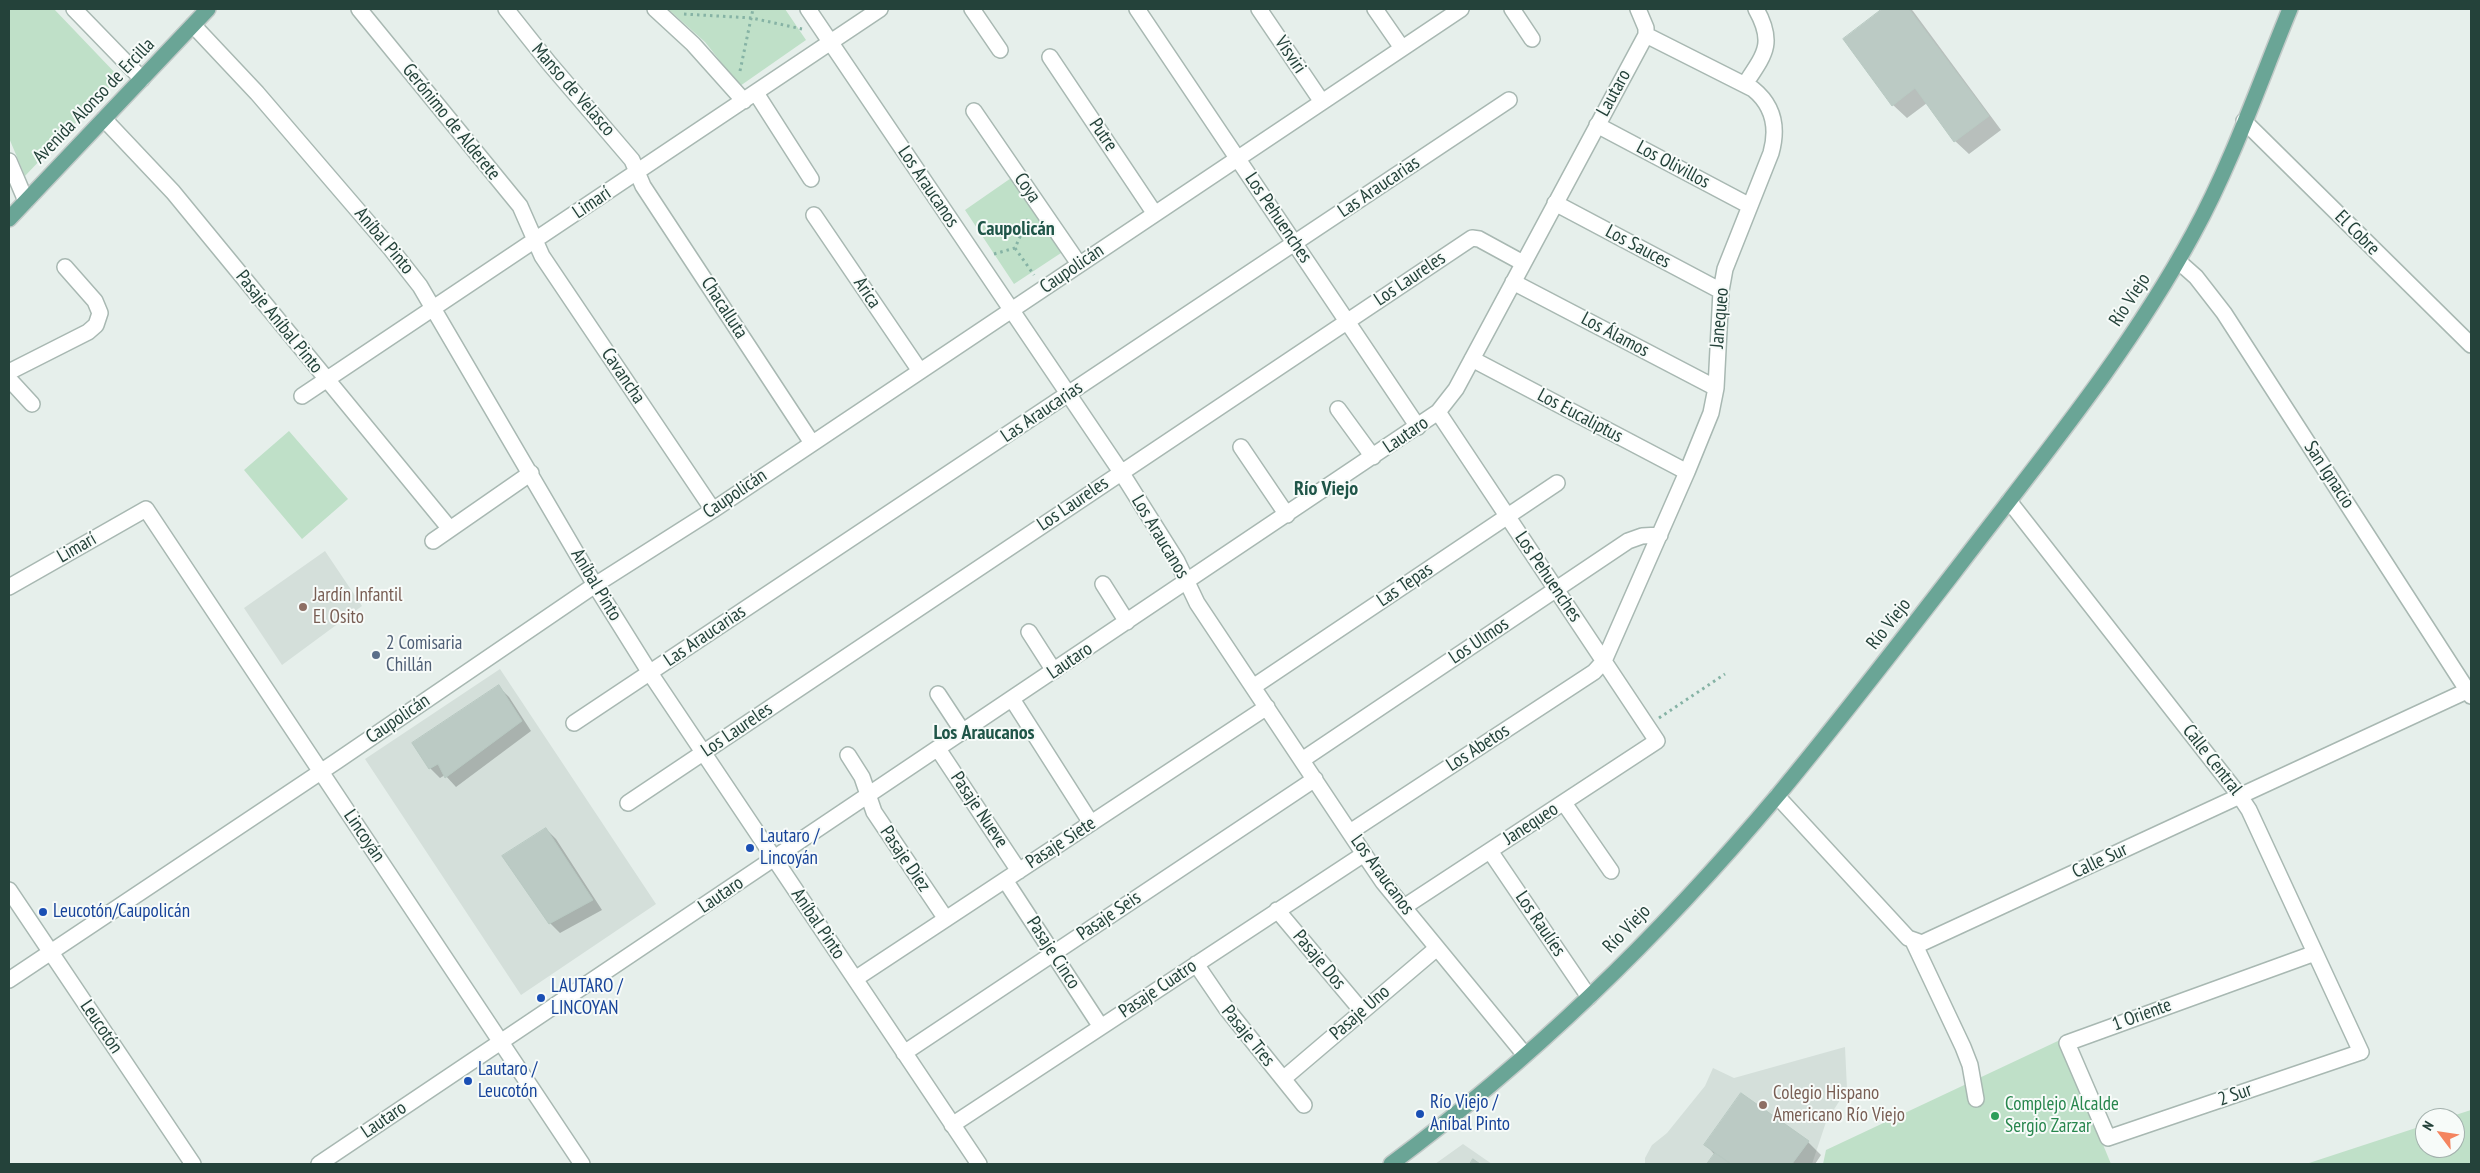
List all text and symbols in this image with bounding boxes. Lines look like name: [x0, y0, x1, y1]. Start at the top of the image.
street label: Visviri: [1269, 32, 1311, 78]
street label: Avenida Alonso de Ercilla: [28, 34, 160, 168]
street label: Manso de Velasco: [526, 39, 620, 141]
street label: Gerónimo de Alderete: [397, 59, 505, 185]
street label: Lautaro: [1592, 66, 1636, 120]
street label: Putre: [1084, 114, 1122, 156]
street label: Los Olivillos: [1632, 136, 1714, 194]
street label: Los Araucanos: [893, 142, 963, 232]
street label: Las Araucarias: [1334, 151, 1424, 223]
street label: Coya: [1009, 169, 1045, 207]
street label: Los Pehuenches: [1240, 169, 1316, 267]
street label: Limarí: [569, 182, 615, 224]
street label: Aníbal Pinto: [350, 203, 418, 279]
street label: El Cobre: [2330, 206, 2384, 260]
district label: Caupolicán: [977, 217, 1055, 241]
street label: Los Sauces: [1602, 220, 1674, 274]
street label: Caupolicán: [1036, 239, 1108, 299]
street label: Los Laureles: [1370, 247, 1450, 311]
street label: Pasaje Aníbal Pinto: [231, 266, 327, 378]
street label: Río Viejo: [2104, 269, 2156, 331]
street label: Chacalluta: [696, 273, 752, 343]
street label: Arica: [848, 273, 886, 313]
street label: Janequeo: [1706, 287, 1734, 349]
street label: Los Álamos: [1577, 308, 1653, 362]
street label: Cavancha: [596, 344, 650, 408]
street label: Las Araucarias: [997, 376, 1087, 448]
street label: Los Eucaliptus: [1534, 384, 1626, 448]
street label: Lautaro: [1379, 412, 1433, 458]
street label: San Ignacio: [2299, 437, 2359, 513]
street label: Caupolicán: [699, 464, 771, 524]
street label: Los Laureles: [1033, 472, 1113, 536]
district label: Río Viejo: [1294, 477, 1358, 501]
street label: Los Araucanos: [1126, 491, 1194, 583]
street label: Limarí: [53, 528, 101, 568]
street label: Los Pehuenches: [1510, 528, 1586, 626]
street label: Aníbal Pinto: [566, 545, 626, 625]
street label: Las Tepas: [1373, 558, 1437, 612]
place label: Jardín Infantil El Osito: [313, 585, 402, 629]
street label: Río Viejo: [1862, 594, 1916, 654]
street label: Las Araucarias: [660, 600, 750, 672]
marker: Jardín Infantil El Osito: [297, 601, 309, 613]
street label: Los Ulmos: [1445, 613, 1513, 669]
place label: 2 Comisaria Chillán: [386, 633, 462, 677]
street label: Lautaro: [1043, 638, 1097, 684]
marker: 2 Comisaria Chillán: [370, 649, 382, 661]
street label: Caupolicán: [362, 689, 434, 749]
street label: Los Laureles: [697, 698, 777, 762]
street label: Los Abetos: [1442, 719, 1514, 777]
street label: Calle Central: [2177, 720, 2247, 800]
district label: Los Araucanos: [933, 721, 1035, 745]
street label: Pasaje Nueve: [945, 768, 1013, 852]
street label: Janequeo: [1499, 798, 1563, 850]
street label: Lincoyán: [338, 806, 390, 866]
street label: Pasaje Siete: [1022, 812, 1100, 874]
street label: Pasaje Diez: [875, 822, 935, 896]
place label: Lautaro / Lincoyán: [760, 826, 819, 870]
street label: Los Araucanos: [1345, 831, 1419, 919]
street label: Calle Sur: [2069, 838, 2131, 884]
marker: Lautaro / Lincoyán: [744, 842, 756, 854]
street label: Lautaro: [694, 872, 748, 918]
street label: Aníbal Pinto: [786, 884, 850, 964]
street label: Pasaje Seis: [1073, 886, 1145, 946]
street label: Los Raulíes: [1510, 887, 1570, 961]
street label: Río Viejo: [1598, 900, 1656, 958]
place label: Leucotón/Caupolicán: [53, 901, 190, 923]
marker: Leucotón/Caupolicán: [37, 906, 49, 918]
street label: Pasaje Cinco: [1021, 913, 1085, 993]
street label: Pasaje Dos: [1288, 926, 1350, 994]
street label: Pasaje Cuatro: [1115, 955, 1201, 1023]
place label: LAUTARO / LINCOYAN: [551, 976, 623, 1020]
street label: Pasaje Uno: [1325, 981, 1395, 1045]
marker: LAUTARO / LINCOYAN: [535, 992, 547, 1004]
street label: 1 Oriente: [2109, 994, 2175, 1036]
street label: Leucotón: [75, 996, 127, 1058]
street label: Pasaje Tres: [1216, 1001, 1280, 1071]
place label: Lautaro / Leucotón: [478, 1059, 537, 1103]
marker: Lautaro / Leucotón: [462, 1075, 474, 1087]
street label: 2 Sur: [2215, 1079, 2255, 1111]
place label: Colegio Hispano Americano Río Viejo: [1773, 1083, 1905, 1127]
place label: Río Viejo / Aníbal Pinto: [1430, 1092, 1510, 1136]
place label: Complejo Alcalde Sergio Zarzar: [2005, 1094, 2119, 1138]
street label: Lautaro: [357, 1097, 411, 1143]
marker: Colegio Hispano Americano Río Viejo: [1757, 1099, 1769, 1111]
marker: Río Viejo / Aníbal Pinto: [1414, 1108, 1426, 1120]
north arrow: [2415, 1108, 2465, 1158]
marker: Complejo Alcalde Sergio Zarzar: [1989, 1110, 2001, 1122]
text: N: [2418, 1118, 2438, 1134]

